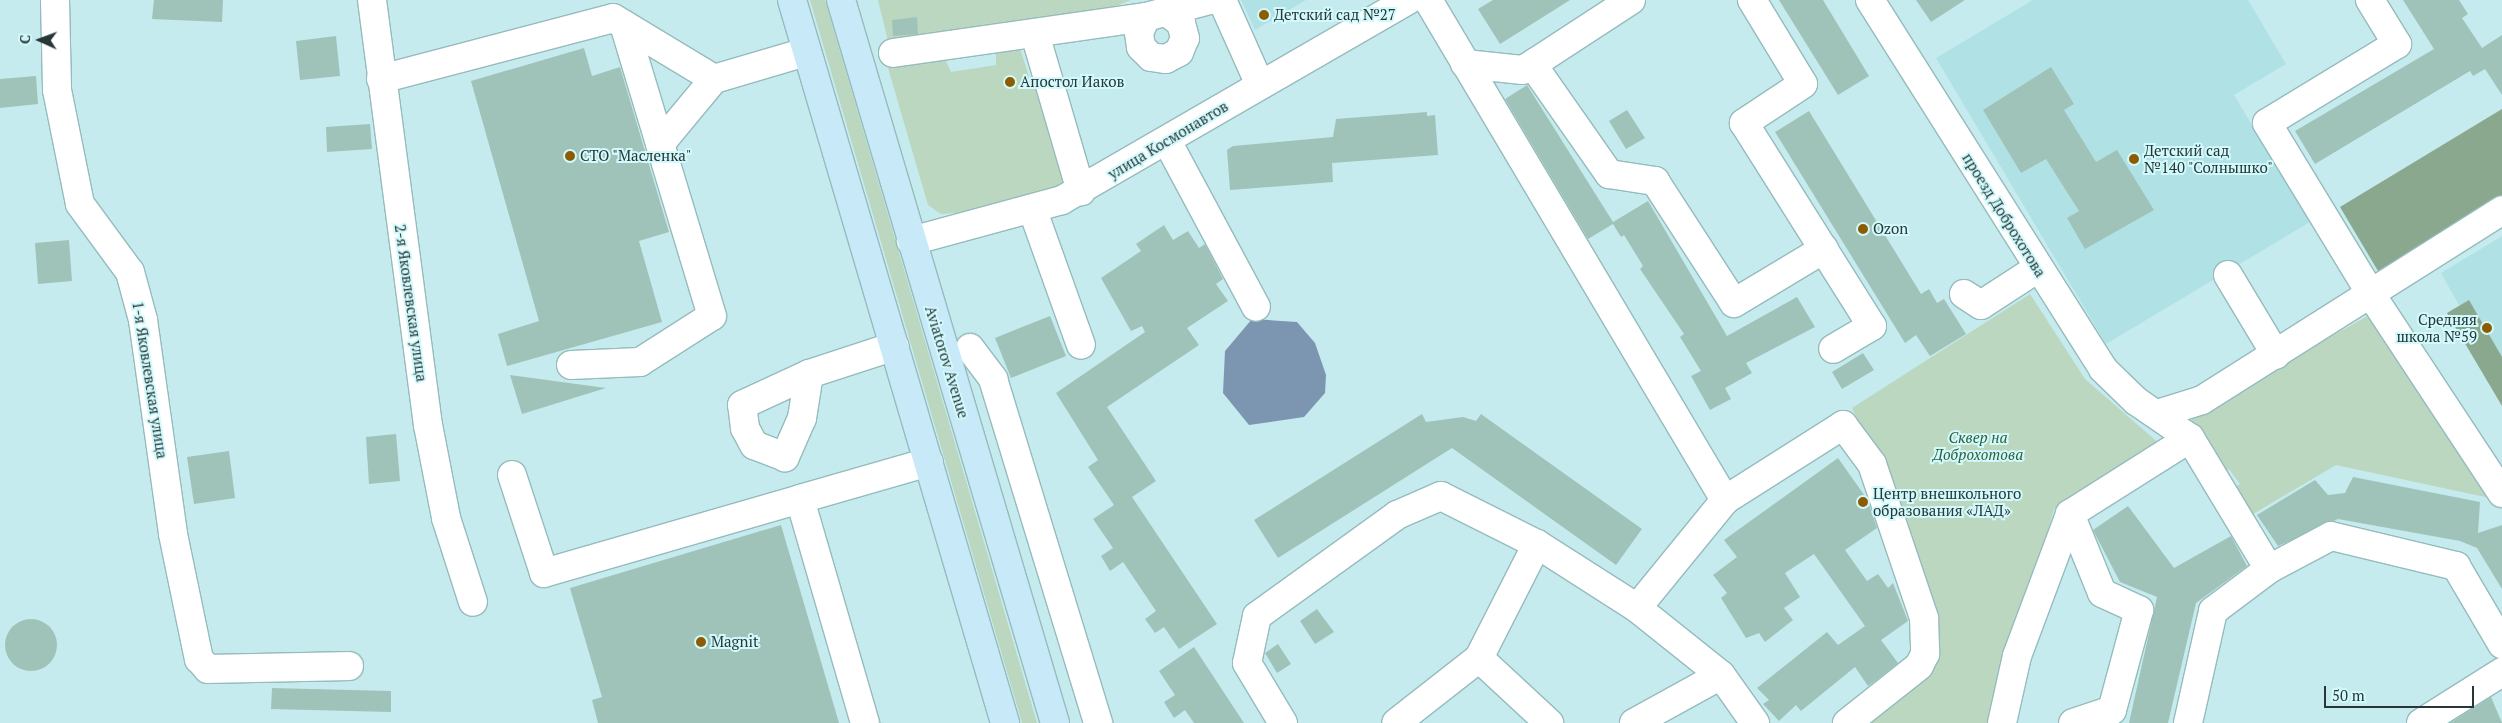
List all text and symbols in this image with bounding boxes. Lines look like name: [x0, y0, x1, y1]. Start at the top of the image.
place label: Детский сад №27: [1274, 6, 1396, 24]
marker: Детский сад №27: [1258, 9, 1270, 21]
north arrow: [15, 15, 65, 65]
text: С: [15, 35, 34, 44]
place label: Апостол Иаков: [1020, 73, 1124, 91]
marker: Апостол Иаков: [1004, 76, 1016, 88]
street label: улица Космонавтов: [1105, 97, 1231, 183]
place label: Детский сад №140 "Солнышко": [2144, 141, 2273, 176]
place label: СТО "Масленка": [580, 147, 692, 165]
marker: СТО "Масленка": [564, 150, 576, 162]
street label: проезд Доброхотова: [1959, 150, 2049, 280]
marker: Детский сад №140 "Солнышко": [2128, 153, 2140, 165]
place label: Ozon: [1873, 220, 1908, 238]
street label: 2-я Яковлевская улица: [391, 223, 431, 383]
marker: Ozon: [1857, 223, 1869, 235]
street label: 1-я Яковлевская улица: [129, 300, 171, 460]
street label: Aviatorov Avenue: [921, 303, 973, 421]
place label: Средняя школа №59: [2396, 310, 2477, 345]
marker: Средняя школа №59: [2481, 322, 2493, 334]
park label: Сквер на Доброхотова: [1933, 428, 2023, 463]
place label: Центр внешкольного образования «ЛАД»: [1873, 484, 2021, 519]
marker: Центр внешкольного образования «ЛАД»: [1857, 496, 1869, 508]
place label: Magnit: [711, 633, 758, 651]
marker: Magnit: [695, 636, 707, 648]
scale bar: [2327, 676, 2477, 708]
text: 50 m: [2332, 685, 2365, 705]

